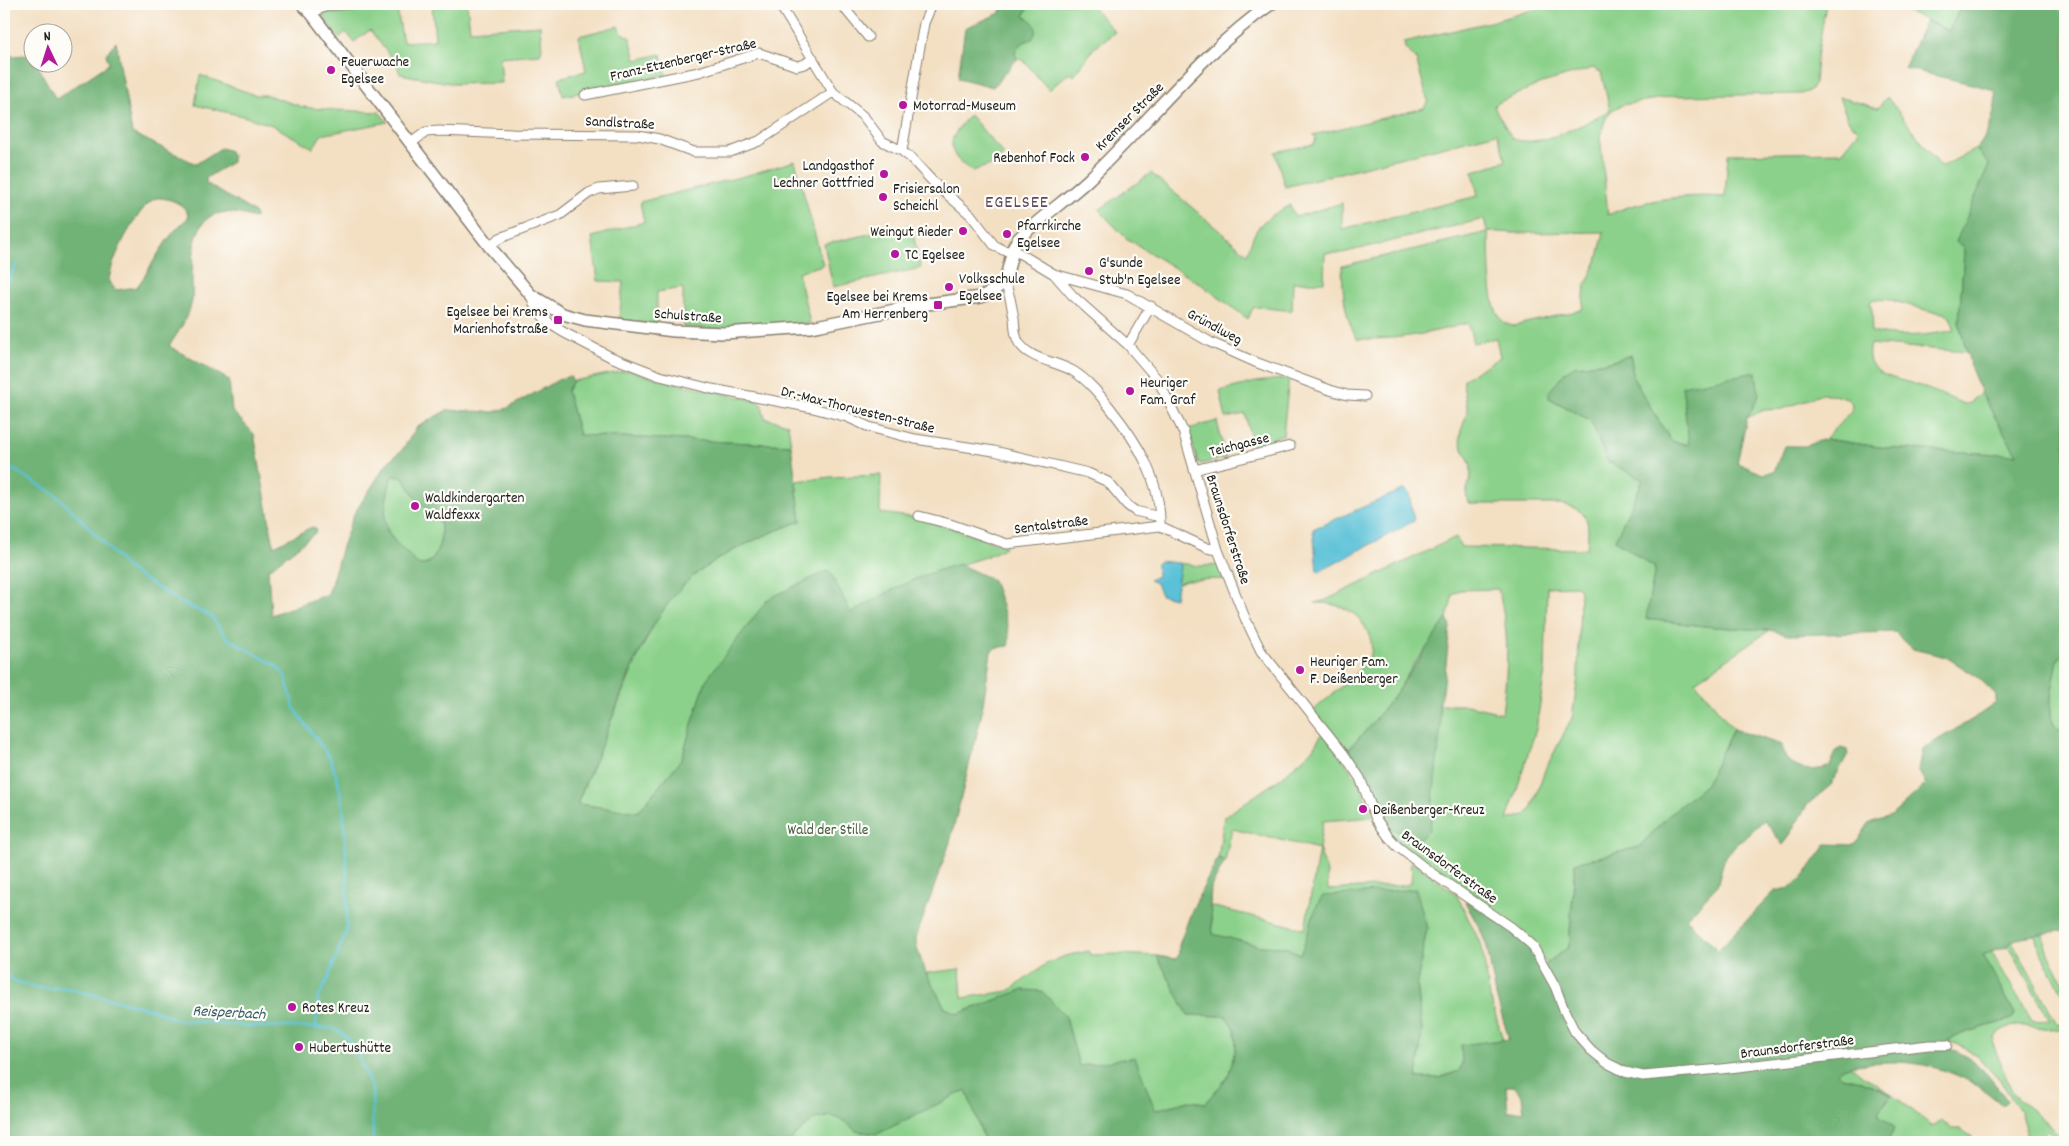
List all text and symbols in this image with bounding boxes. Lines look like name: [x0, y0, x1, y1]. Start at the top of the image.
north arrow: [22, 22, 72, 72]
text: N: [43, 27, 51, 47]
street label: Franz-Etzenberger-Straße: [608, 33, 759, 88]
place label: Feuerwache Egelsee: [341, 52, 410, 91]
marker: Feuerwache Egelsee: [325, 64, 337, 76]
street label: Kremser Straße: [1091, 78, 1170, 157]
place label: Motorrad-Museum: [913, 96, 1016, 118]
marker: Motorrad-Museum: [897, 99, 909, 111]
street label: Sandlstraße: [585, 111, 655, 137]
place label: Rebenhof Fock: [993, 148, 1075, 170]
marker: Rebenhof Fock: [1079, 151, 1091, 163]
place label: Landgasthof Lechner Gottfried: [773, 156, 875, 195]
marker: Landgasthof Lechner Gottfried: [878, 168, 890, 180]
place label: Frisiersalon Scheichl: [893, 179, 960, 218]
marker: Frisiersalon Scheichl: [877, 191, 889, 203]
district label: EGELSEE: [985, 191, 1049, 216]
place label: Pfarrkirche Egelsee: [1017, 216, 1082, 255]
place label: Weingut Rieder: [870, 222, 953, 244]
marker: Weingut Rieder: [957, 225, 969, 237]
marker: Pfarrkirche Egelsee: [1001, 228, 1013, 240]
place label: TC Egelsee: [905, 245, 965, 267]
marker: TC Egelsee: [889, 248, 901, 260]
place label: G'sunde Stub'n Egelsee: [1099, 253, 1181, 292]
marker: G'sunde Stub'n Egelsee: [1083, 265, 1095, 277]
place label: Volksschule Egelsee: [959, 269, 1025, 308]
marker: Volksschule Egelsee: [943, 281, 955, 293]
place label: Egelsee bei Krems Am Herrenberg: [827, 287, 928, 326]
marker: Egelsee bei Krems Am Herrenberg: [932, 299, 944, 311]
place label: Egelsee bei Krems Marienhofstraße: [447, 302, 548, 341]
street label: Schulstraße: [653, 304, 723, 330]
street label: Gründlweg: [1182, 304, 1246, 352]
marker: Egelsee bei Krems Marienhofstraße: [552, 314, 564, 326]
place label: Heuriger Fam. Graf: [1140, 373, 1196, 412]
street label: Dr.-Max-Thorwesten-Straße: [778, 381, 937, 441]
marker: Heuriger Fam. Graf: [1124, 385, 1136, 397]
street label: Teichgasse: [1207, 428, 1272, 464]
street label: Braunsdorferstraße: [1199, 472, 1255, 588]
place label: Waldkindergarten Waldfexxx: [425, 488, 525, 527]
marker: Waldkindergarten Waldfexxx: [409, 500, 421, 512]
street label: Sentalstraße: [1013, 510, 1090, 541]
place label: Heuriger Fam. F. Deißenberger: [1310, 652, 1398, 691]
marker: Heuriger Fam. F. Deißenberger: [1294, 664, 1306, 676]
place label: Deißenberger-Kreuz: [1373, 800, 1485, 822]
marker: Deißenberger-Kreuz: [1357, 803, 1369, 815]
park label: Wald der Stille: [788, 820, 869, 842]
street label: Braunsdorferstraße: [1396, 825, 1502, 910]
place label: Rotes Kreuz: [302, 998, 369, 1020]
water label: Reisperbach: [192, 1000, 267, 1027]
marker: Rotes Kreuz: [286, 1001, 298, 1013]
street label: Braunsdorferstraße: [1739, 1030, 1856, 1066]
place label: Hubertushütte: [309, 1038, 392, 1060]
marker: Hubertushütte: [293, 1041, 305, 1053]

